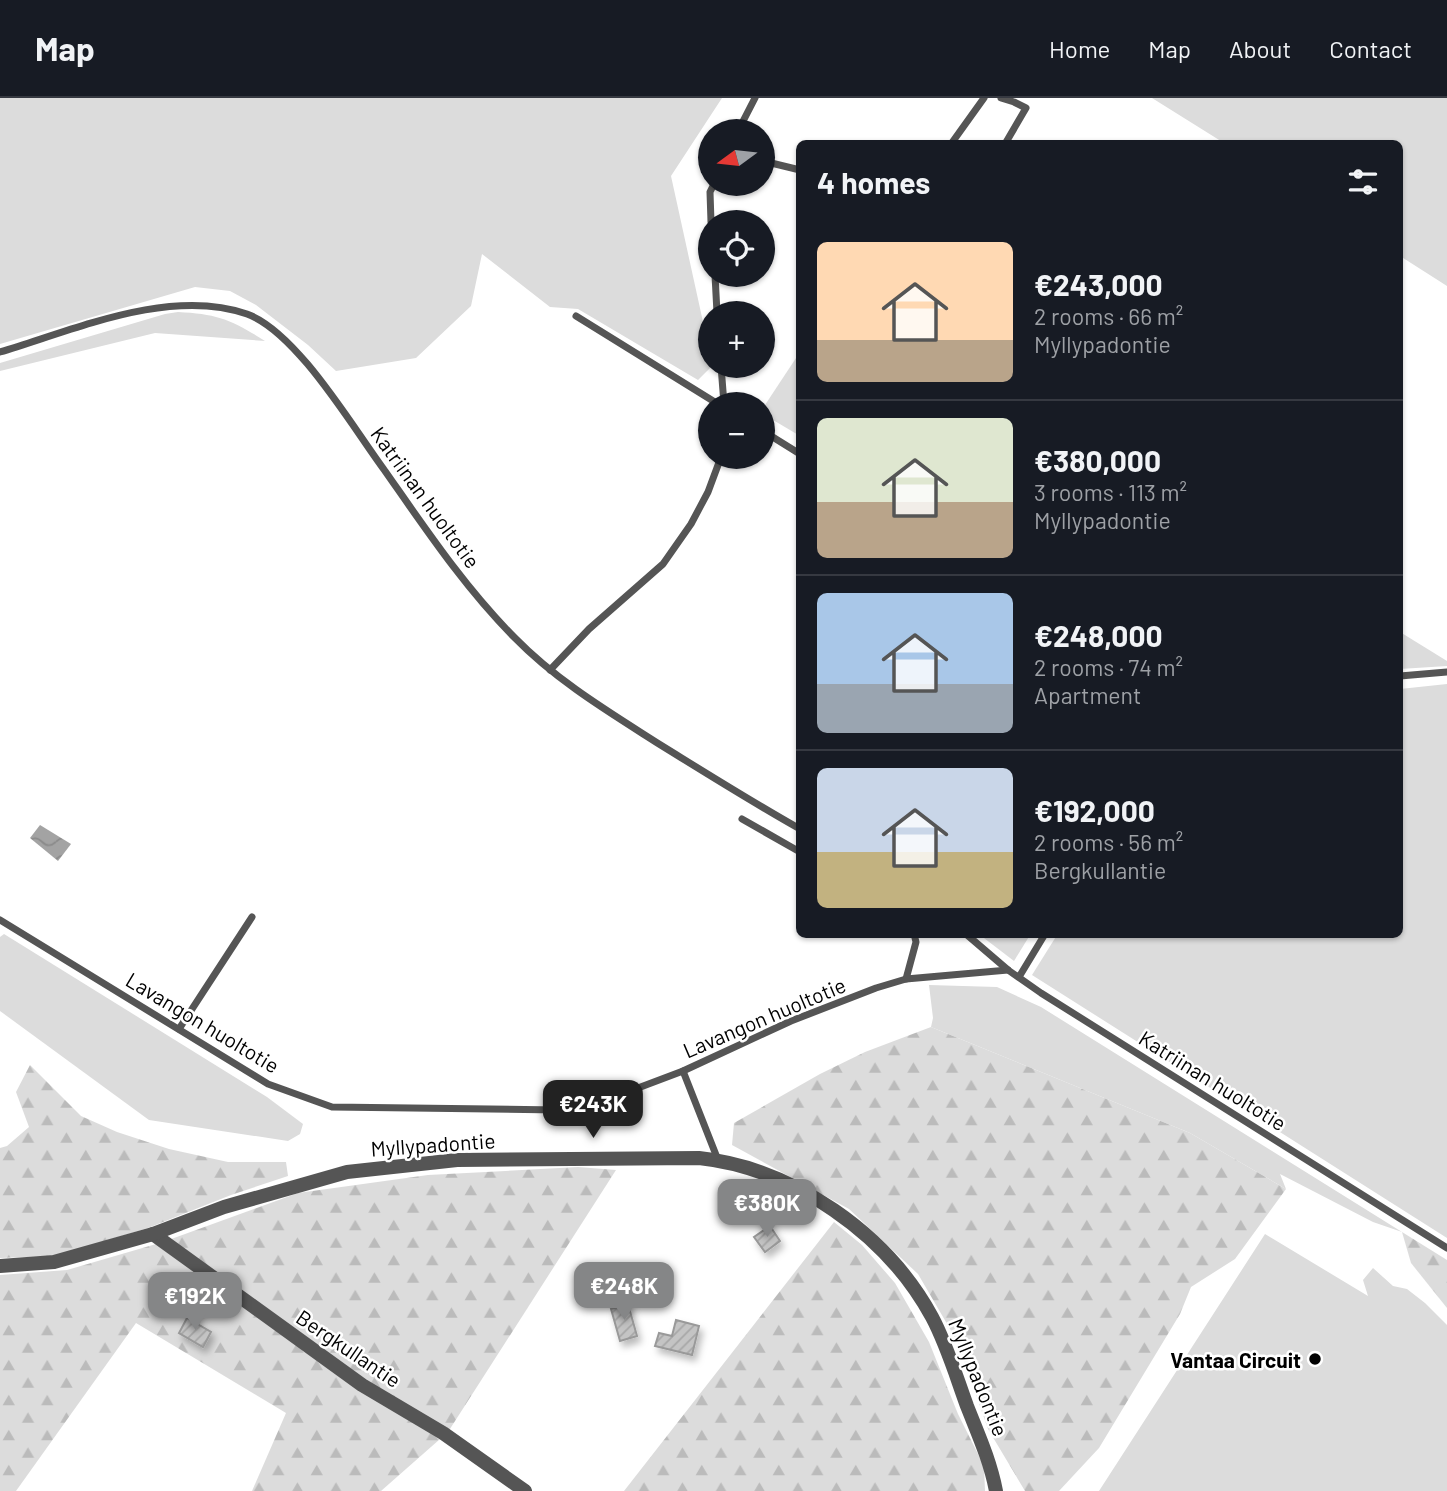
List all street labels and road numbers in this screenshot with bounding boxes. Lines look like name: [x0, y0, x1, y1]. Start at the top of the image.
street label: Katriinan huoltotie: [366, 421, 486, 573]
street label: Lavangon huoltotie: [122, 966, 284, 1078]
street label: Lavangon huoltotie: [679, 971, 849, 1063]
street label: Katriinan huoltotie: [1135, 1025, 1291, 1135]
street label: Myllypadontie: [370, 1127, 496, 1161]
street label: Bergkullantie: [292, 1304, 406, 1392]
street label: Myllypadontie: [944, 1314, 1014, 1440]

